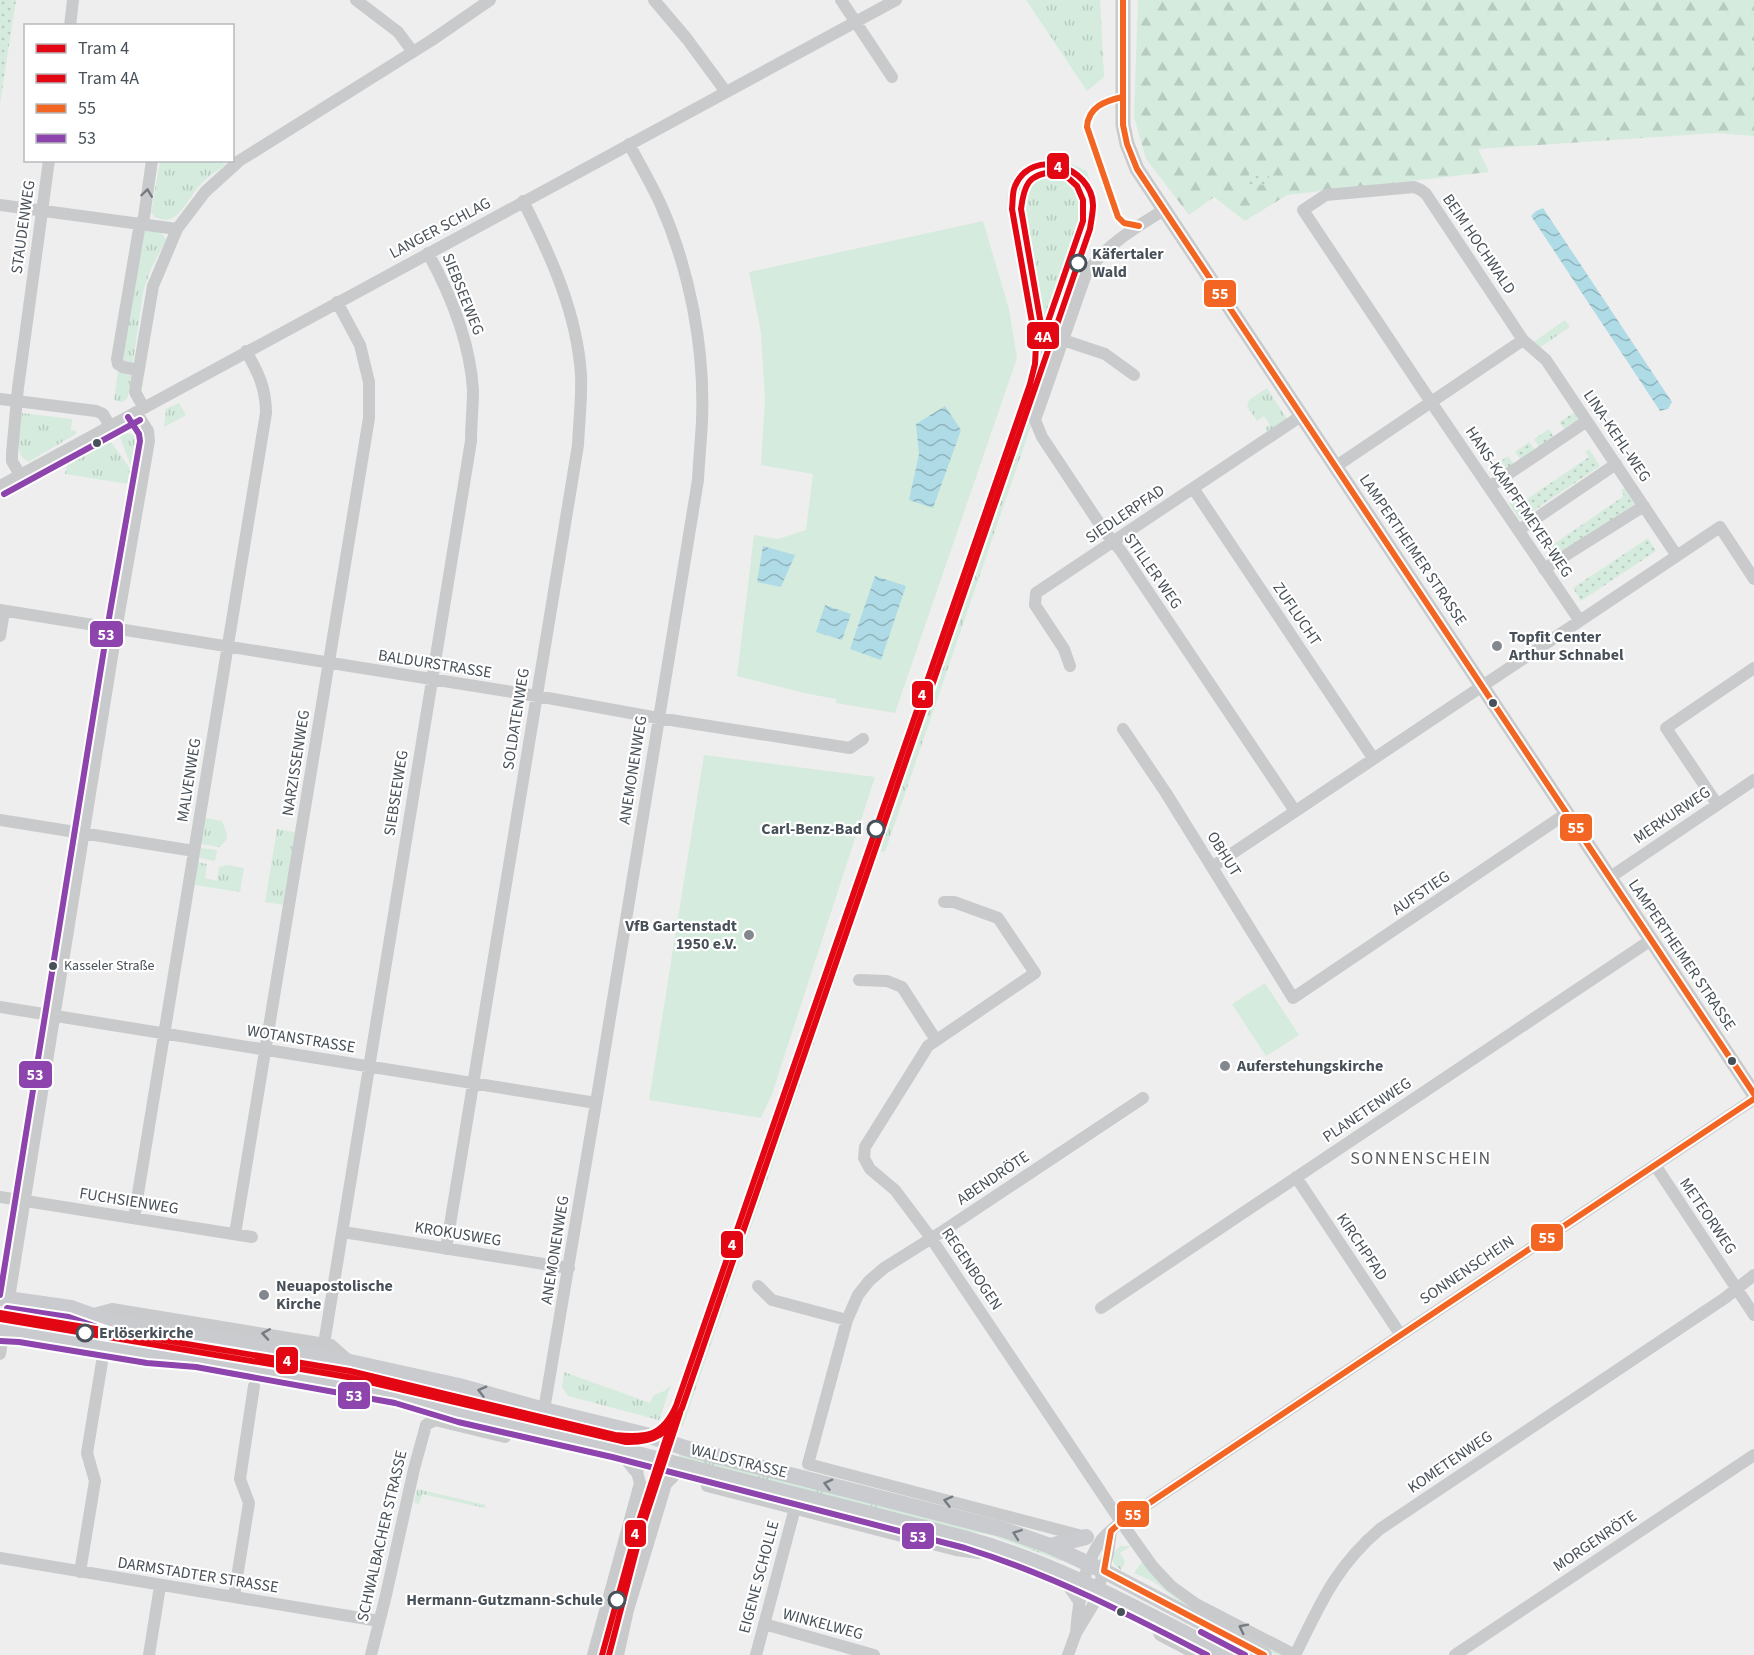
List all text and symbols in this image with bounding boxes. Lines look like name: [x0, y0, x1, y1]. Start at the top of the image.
legend: [24, 24, 234, 162]
text: Tram 4: [78, 36, 129, 61]
text: Tram 4A: [78, 66, 139, 91]
text: 55: [78, 96, 96, 121]
text: 53: [78, 126, 96, 151]
line badge: 4: [1046, 152, 1070, 180]
text: 4: [1054, 156, 1063, 178]
street label: STAUDENWEG: [6, 179, 40, 275]
one-way arrow: [141, 188, 153, 197]
street label: BEIM HOCHWALD: [1437, 190, 1521, 299]
street label: LANGER SCHLAG: [385, 192, 495, 264]
place label: Käfertaler Wald: [1092, 243, 1164, 283]
street label: SIEBSEEWEG: [437, 250, 489, 338]
marker: Käfertaler Wald: [1069, 254, 1087, 272]
line badge: 55: [1203, 279, 1237, 308]
text: 55: [1212, 283, 1228, 305]
line badge: 4A: [1026, 321, 1060, 350]
text: 4A: [1034, 326, 1053, 348]
street label: LINA-KEHL-WEG: [1578, 386, 1656, 486]
street label: HANS-KAMPFFMEYER-WEG: [1460, 422, 1578, 582]
unlabelled marker: [91, 437, 103, 449]
street label: LAMPERTHEIMER STRASSE: [1354, 470, 1472, 630]
street label: SIEDLERPFAD: [1081, 479, 1169, 549]
street label: STILLER WEG: [1119, 529, 1187, 613]
street label: ZUFLUCHT: [1268, 578, 1327, 651]
line badge: 53: [89, 620, 124, 648]
text: 53: [98, 624, 114, 646]
place label: Topfit Center Arthur Schnabel: [1508, 626, 1624, 666]
marker: Topfit Center Arthur Schnabel: [1490, 639, 1504, 653]
street label: BALDURSTRASSE: [377, 644, 493, 684]
street label: SOLDATENWEG: [497, 667, 535, 771]
line badge: 4: [911, 680, 934, 709]
text: 4: [918, 684, 927, 706]
unlabelled marker: [1487, 697, 1499, 709]
street label: NARZISSENWEG: [277, 708, 315, 818]
street label: ANEMONENWEG: [614, 714, 652, 826]
street label: MALVENWEG: [172, 736, 206, 824]
street label: SIEBSEEWEG: [378, 748, 414, 838]
street label: MERKURWEG: [1629, 781, 1715, 849]
line badge: 55: [1559, 813, 1593, 842]
text: 55: [1568, 817, 1584, 839]
place label: Carl-Benz-Bad: [761, 818, 862, 840]
marker: Carl-Benz-Bad: [867, 820, 885, 838]
street label: OBHUT: [1202, 827, 1247, 881]
street label: AUFSTIEG: [1388, 866, 1454, 920]
street label: LAMPERTHEIMER STRASSE: [1623, 875, 1741, 1035]
place label: VfB Gartenstadt 1950 e.V.: [624, 915, 737, 955]
marker: VfB Gartenstadt 1950 e.V.: [742, 928, 756, 942]
place label: Kasseler Straße: [64, 956, 155, 976]
marker: Kasseler Straße: [47, 960, 59, 972]
street label: WOTANSTRASSE: [245, 1020, 357, 1058]
place label: Auferstehungskirche: [1236, 1055, 1383, 1077]
unlabelled marker: [1726, 1055, 1738, 1067]
marker: Auferstehungskirche: [1218, 1059, 1232, 1073]
line badge: 53: [18, 1060, 53, 1089]
text: 53: [27, 1064, 43, 1086]
street label: PLANETENWEG: [1318, 1072, 1416, 1148]
street label: ABENDRÖTE: [952, 1146, 1034, 1210]
district label: SONNENSCHEIN: [1350, 1146, 1492, 1171]
street label: METEORWEG: [1674, 1173, 1742, 1259]
street label: FUCHSIENWEG: [78, 1182, 180, 1220]
street label: ANEMONENWEG: [536, 1194, 574, 1306]
street label: KIRCHPFAD: [1331, 1209, 1393, 1285]
street label: KROKUSWEG: [413, 1216, 503, 1252]
line badge: 55: [1530, 1223, 1564, 1252]
street label: REGENBOGEN: [936, 1224, 1008, 1314]
text: 55: [1539, 1227, 1555, 1249]
line badge: 4: [720, 1230, 744, 1259]
street label: SONNENSCHEIN: [1415, 1230, 1519, 1310]
text: 4: [728, 1234, 737, 1256]
place label: Neuapostolische Kirche: [276, 1275, 393, 1315]
marker: Neuapostolische Kirche: [257, 1288, 271, 1302]
place label: Erlöserkirche: [99, 1322, 194, 1344]
marker: Erlöserkirche: [76, 1324, 94, 1342]
one-way arrow: [262, 1329, 271, 1341]
line badge: 4: [275, 1346, 299, 1375]
text: 4: [283, 1350, 292, 1372]
line badge: 53: [337, 1381, 371, 1410]
text: 53: [346, 1385, 362, 1407]
one-way arrow: [477, 1386, 487, 1399]
street label: KOMETENWEG: [1403, 1426, 1497, 1498]
street label: WALDSTRASSE: [688, 1438, 790, 1484]
street label: SCHWALBACHER STRASSE: [352, 1448, 412, 1624]
one-way arrow: [823, 1479, 834, 1491]
one-way arrow: [943, 1495, 953, 1508]
line badge: 55: [1116, 1500, 1150, 1528]
text: 55: [1125, 1504, 1141, 1526]
street label: MORGENRÖTE: [1549, 1505, 1641, 1577]
street label: EIGENE SCHOLLE: [733, 1518, 785, 1636]
line badge: 4: [624, 1519, 647, 1548]
line badge: 53: [901, 1522, 935, 1550]
text: 4: [631, 1523, 640, 1545]
text: 53: [910, 1526, 926, 1548]
one-way arrow: [1012, 1529, 1023, 1541]
street label: DARMSTADTER STRASSE: [116, 1551, 280, 1599]
place label: Hermann-Gutzmann-Schule: [406, 1589, 603, 1611]
marker: Hermann-Gutzmann-Schule: [608, 1591, 626, 1609]
street label: WINKELWEG: [780, 1603, 866, 1645]
unlabelled marker: [1115, 1606, 1127, 1618]
one-way arrow: [1238, 1624, 1249, 1635]

